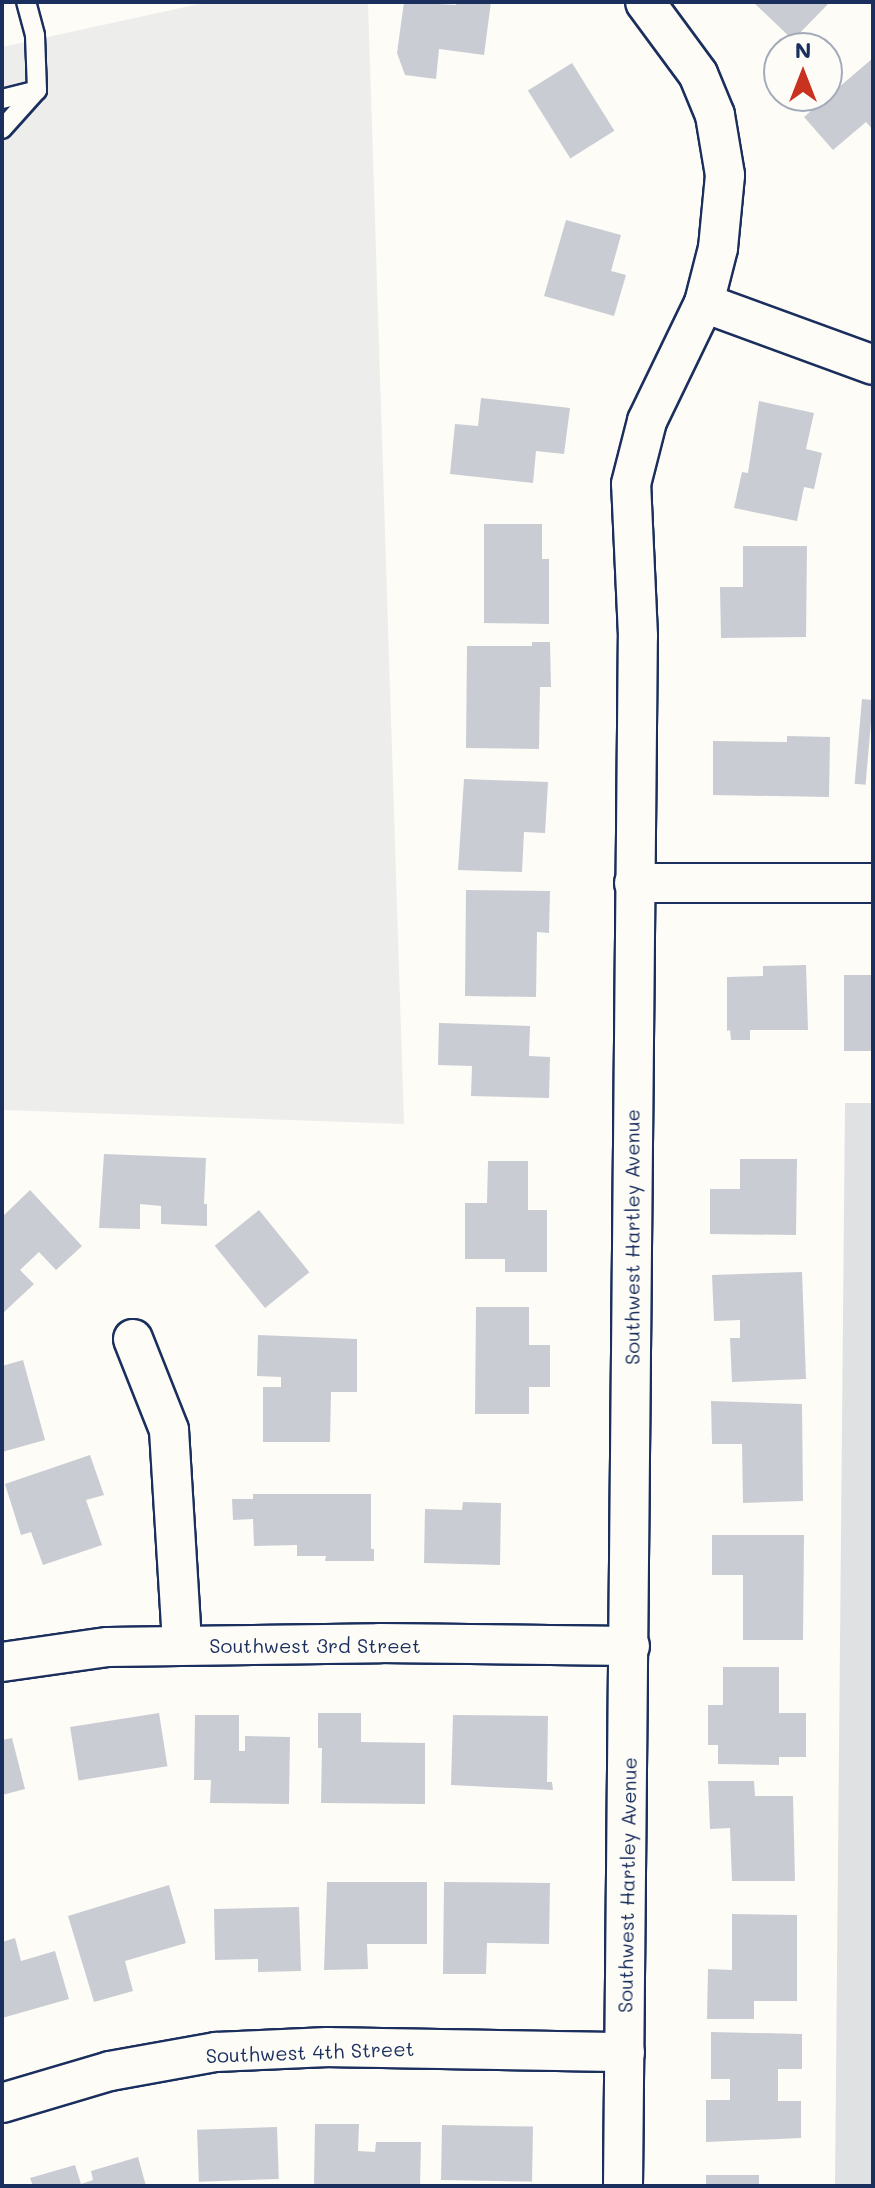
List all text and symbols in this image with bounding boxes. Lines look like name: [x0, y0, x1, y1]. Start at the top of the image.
north arrow: [763, 32, 843, 112]
text: N: [795, 35, 811, 64]
street label: Southwest Hartley Avenue: [620, 1109, 644, 1365]
street label: Southwest 3rd Street: [209, 1633, 421, 1657]
street label: Southwest Hartley Avenue: [613, 1757, 641, 2013]
street label: Southwest 4th Street: [205, 2036, 415, 2068]

